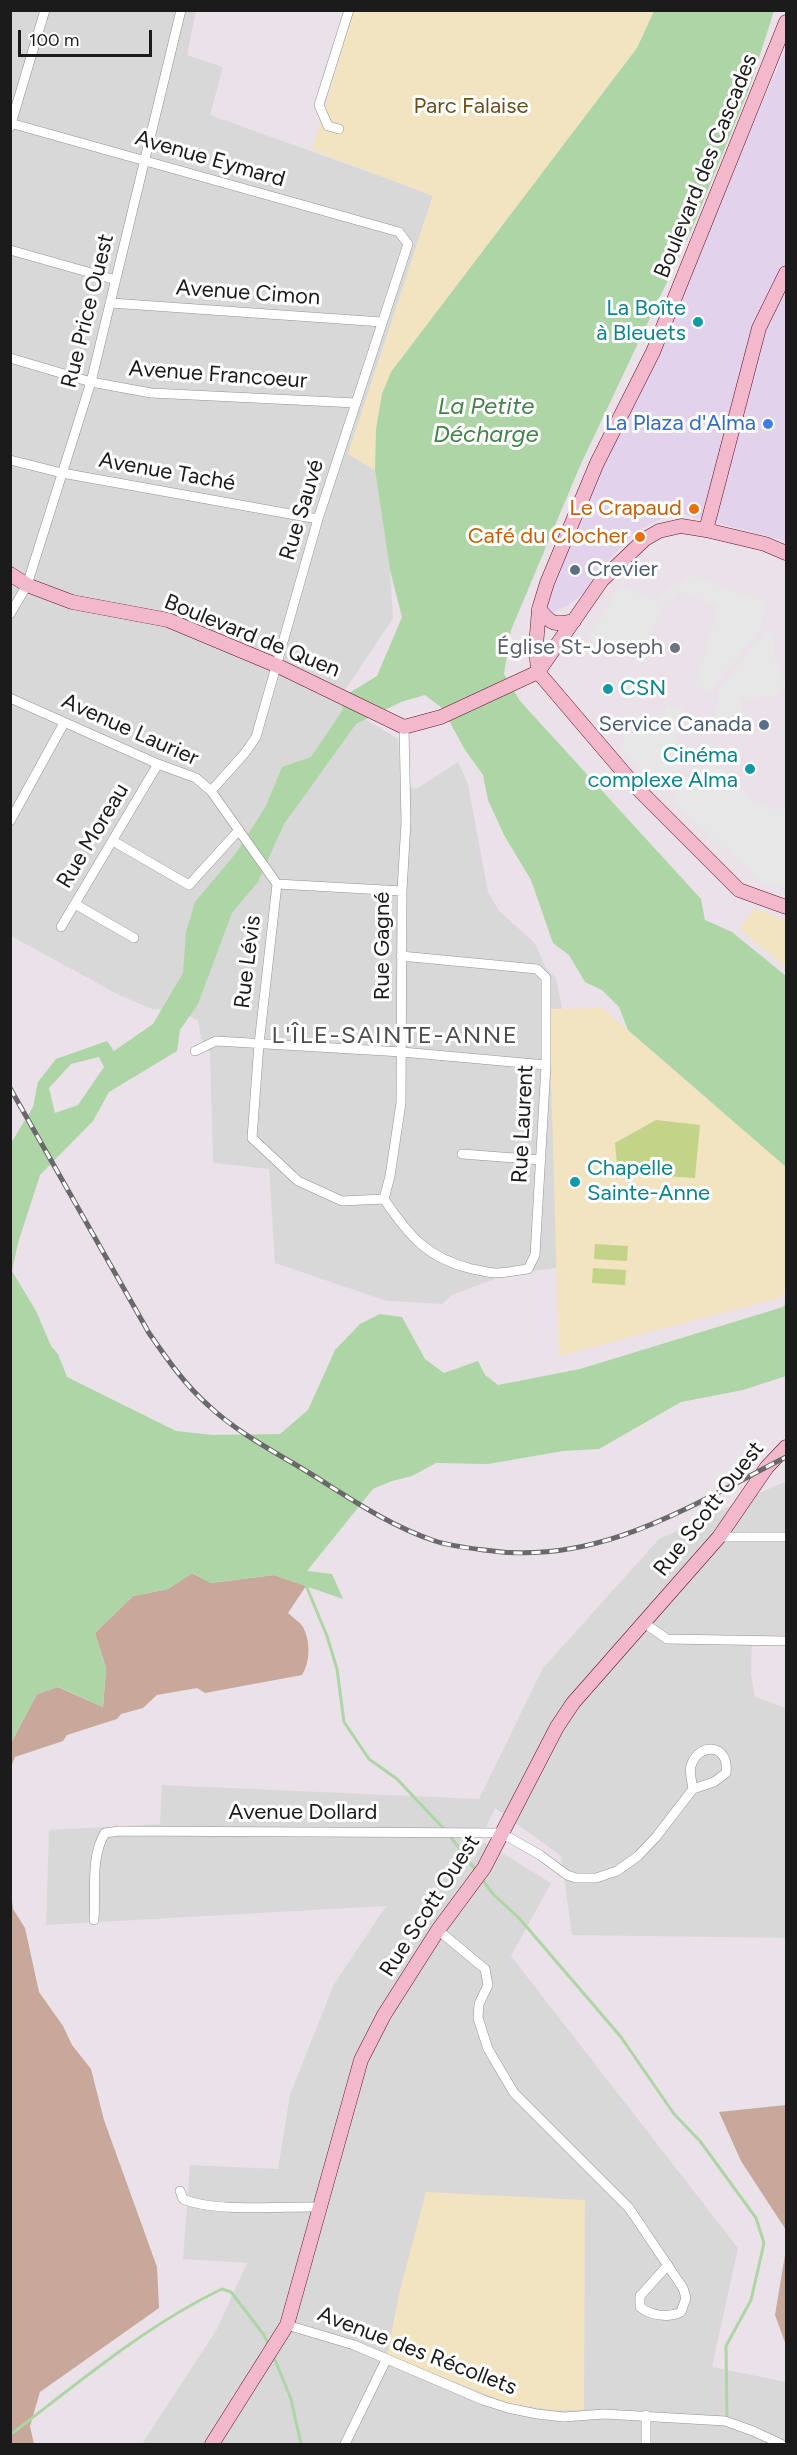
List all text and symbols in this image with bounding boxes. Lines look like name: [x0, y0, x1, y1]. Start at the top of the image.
scale bar: [21, 18, 154, 56]
text: 100 m: [29, 29, 79, 51]
street label: Boulevard des Cascades: [649, 50, 763, 282]
park label: Parc Falaise: [414, 94, 528, 120]
street label: Avenue Eymard: [132, 125, 288, 193]
street label: Rue Price Ouest: [56, 231, 120, 391]
street label: Avenue Cimon: [175, 275, 321, 311]
place label: La Boîte à Bleuets: [596, 296, 686, 348]
marker: La Boîte à Bleuets: [691, 315, 705, 329]
street label: Avenue Francoeur: [128, 356, 308, 394]
water label: La Petite Décharge: [433, 393, 539, 449]
place label: La Plaza d'Alma: [605, 411, 756, 437]
marker: La Plaza d'Alma: [761, 417, 775, 431]
street label: Avenue Taché: [97, 447, 237, 497]
street label: Rue Sauvé: [274, 457, 330, 563]
place label: Le Crapaud: [569, 496, 682, 522]
marker: Le Crapaud: [687, 502, 701, 516]
place label: Café du Clocher: [468, 524, 628, 550]
marker: Café du Clocher: [633, 530, 647, 544]
place label: Crevier: [587, 557, 658, 583]
marker: Crevier: [568, 563, 582, 577]
street label: Boulevard de Quen: [160, 589, 344, 683]
place label: Église St-Joseph: [497, 635, 663, 661]
marker: Église St-Joseph: [668, 641, 682, 655]
place label: CSN: [620, 676, 666, 702]
marker: CSN: [601, 682, 615, 696]
street label: Avenue Laurier: [58, 688, 202, 772]
place label: Service Canada: [598, 712, 752, 738]
marker: Service Canada: [757, 718, 771, 732]
place label: Cinéma complexe Alma: [587, 743, 738, 794]
marker: Cinéma complexe Alma: [743, 762, 757, 776]
street label: Rue Moreau: [51, 779, 135, 893]
street label: Rue Gagné: [370, 892, 396, 1000]
street label: Rue Lévis: [229, 914, 267, 1010]
district label: L'ÎLE-SAINTE-ANNE: [271, 1022, 519, 1050]
street label: Rue Laurent: [507, 1064, 539, 1184]
place label: Chapelle Sainte-Anne: [587, 1156, 710, 1208]
marker: Chapelle Sainte-Anne: [568, 1175, 582, 1189]
street label: Rue Scott Ouest: [648, 1436, 770, 1582]
street label: Avenue Dollard: [229, 1800, 377, 1826]
street label: Rue Scott Ouest: [374, 1830, 486, 1982]
street label: Avenue des Récollets: [314, 2301, 520, 2401]

